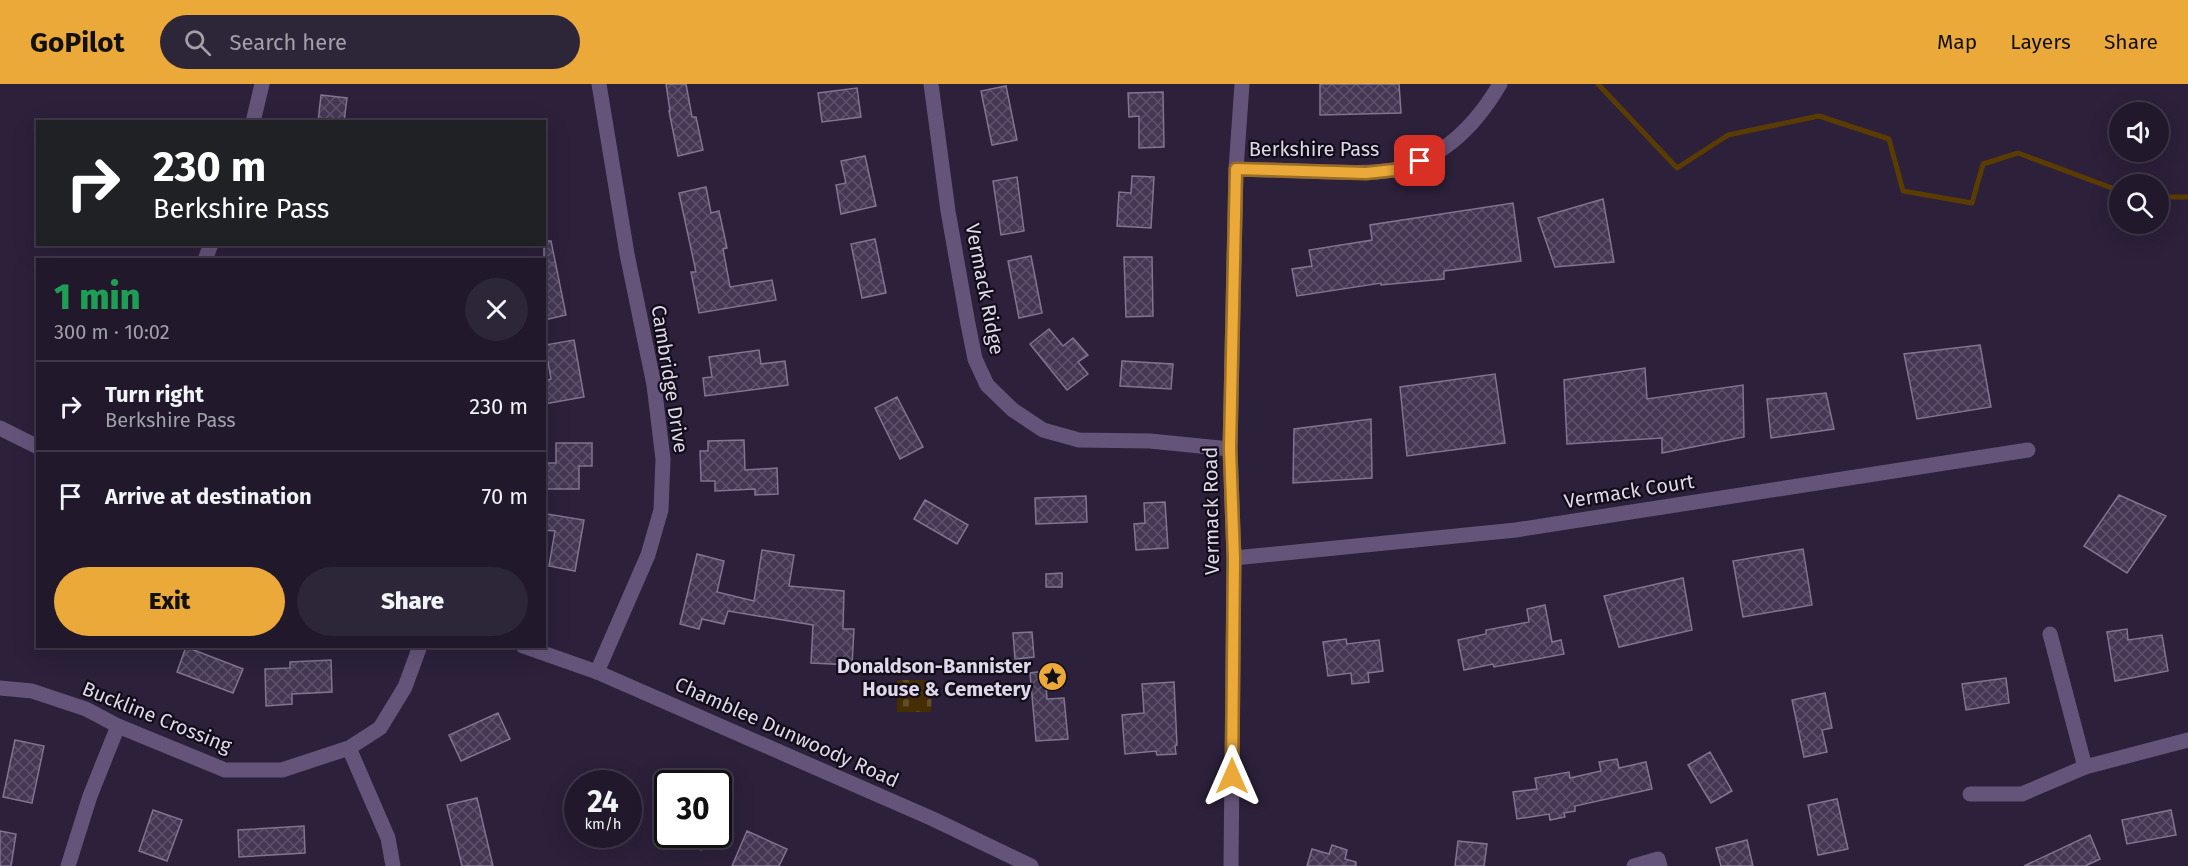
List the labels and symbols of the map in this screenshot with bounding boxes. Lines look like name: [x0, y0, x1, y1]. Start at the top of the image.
pin: [1394, 135, 1445, 186]
street label: Berkshire Pass: [1249, 137, 1379, 161]
street label: Vermack Ridge: [961, 221, 1009, 357]
street label: Cambridge Drive: [646, 303, 694, 455]
street label: Vermack Road: [1198, 447, 1224, 575]
street label: Vermack Court: [1562, 469, 1697, 513]
place label: Donaldson-Bannister House & Cemetery: [837, 654, 1032, 701]
place icon: Donaldson-Bannister House & Cemetery: [1036, 661, 1068, 693]
street label: Chamblee Dunwoody Road: [671, 672, 903, 792]
street label: Buckline Crossing: [79, 676, 236, 758]
position arrow: [1200, 744, 1264, 808]
speed limit sign: 30: [654, 770, 732, 848]

